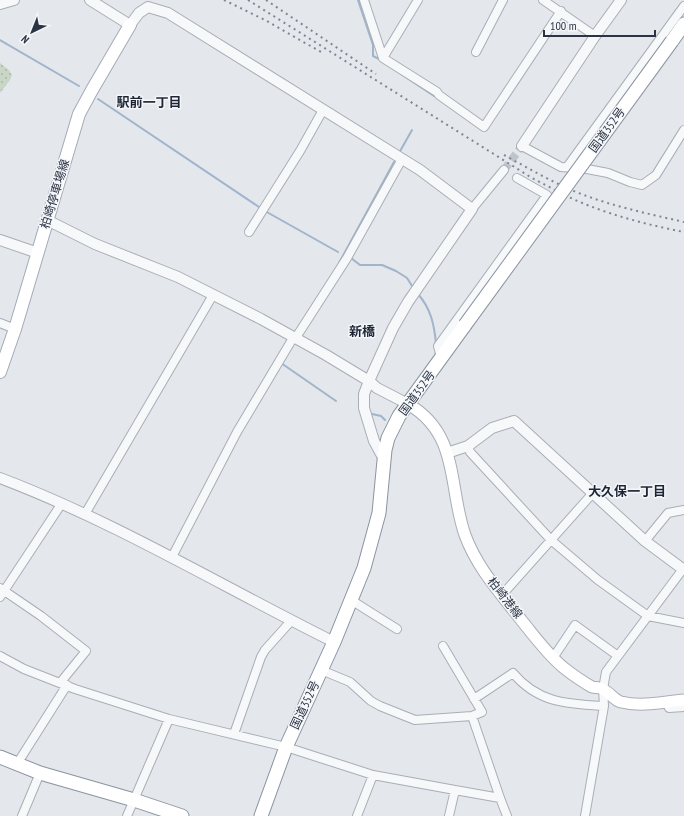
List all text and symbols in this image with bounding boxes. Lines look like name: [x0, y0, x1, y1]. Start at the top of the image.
north arrow: [12, 12, 52, 52]
scale bar: [544, 12, 655, 38]
text: 100 m: [550, 18, 577, 33]
text: N: [18, 32, 32, 46]
district label: 駅前一丁目: [116, 94, 182, 111]
street label: 国道352号: [585, 104, 628, 155]
street label: 柏崎停車場線: [37, 157, 72, 230]
district label: 新橋: [349, 323, 375, 340]
street label: 国道352号: [395, 367, 438, 418]
district label: 大久保一丁目: [588, 483, 666, 500]
street label: 柏崎港線: [485, 574, 526, 621]
street label: 国道352号: [287, 678, 322, 732]

